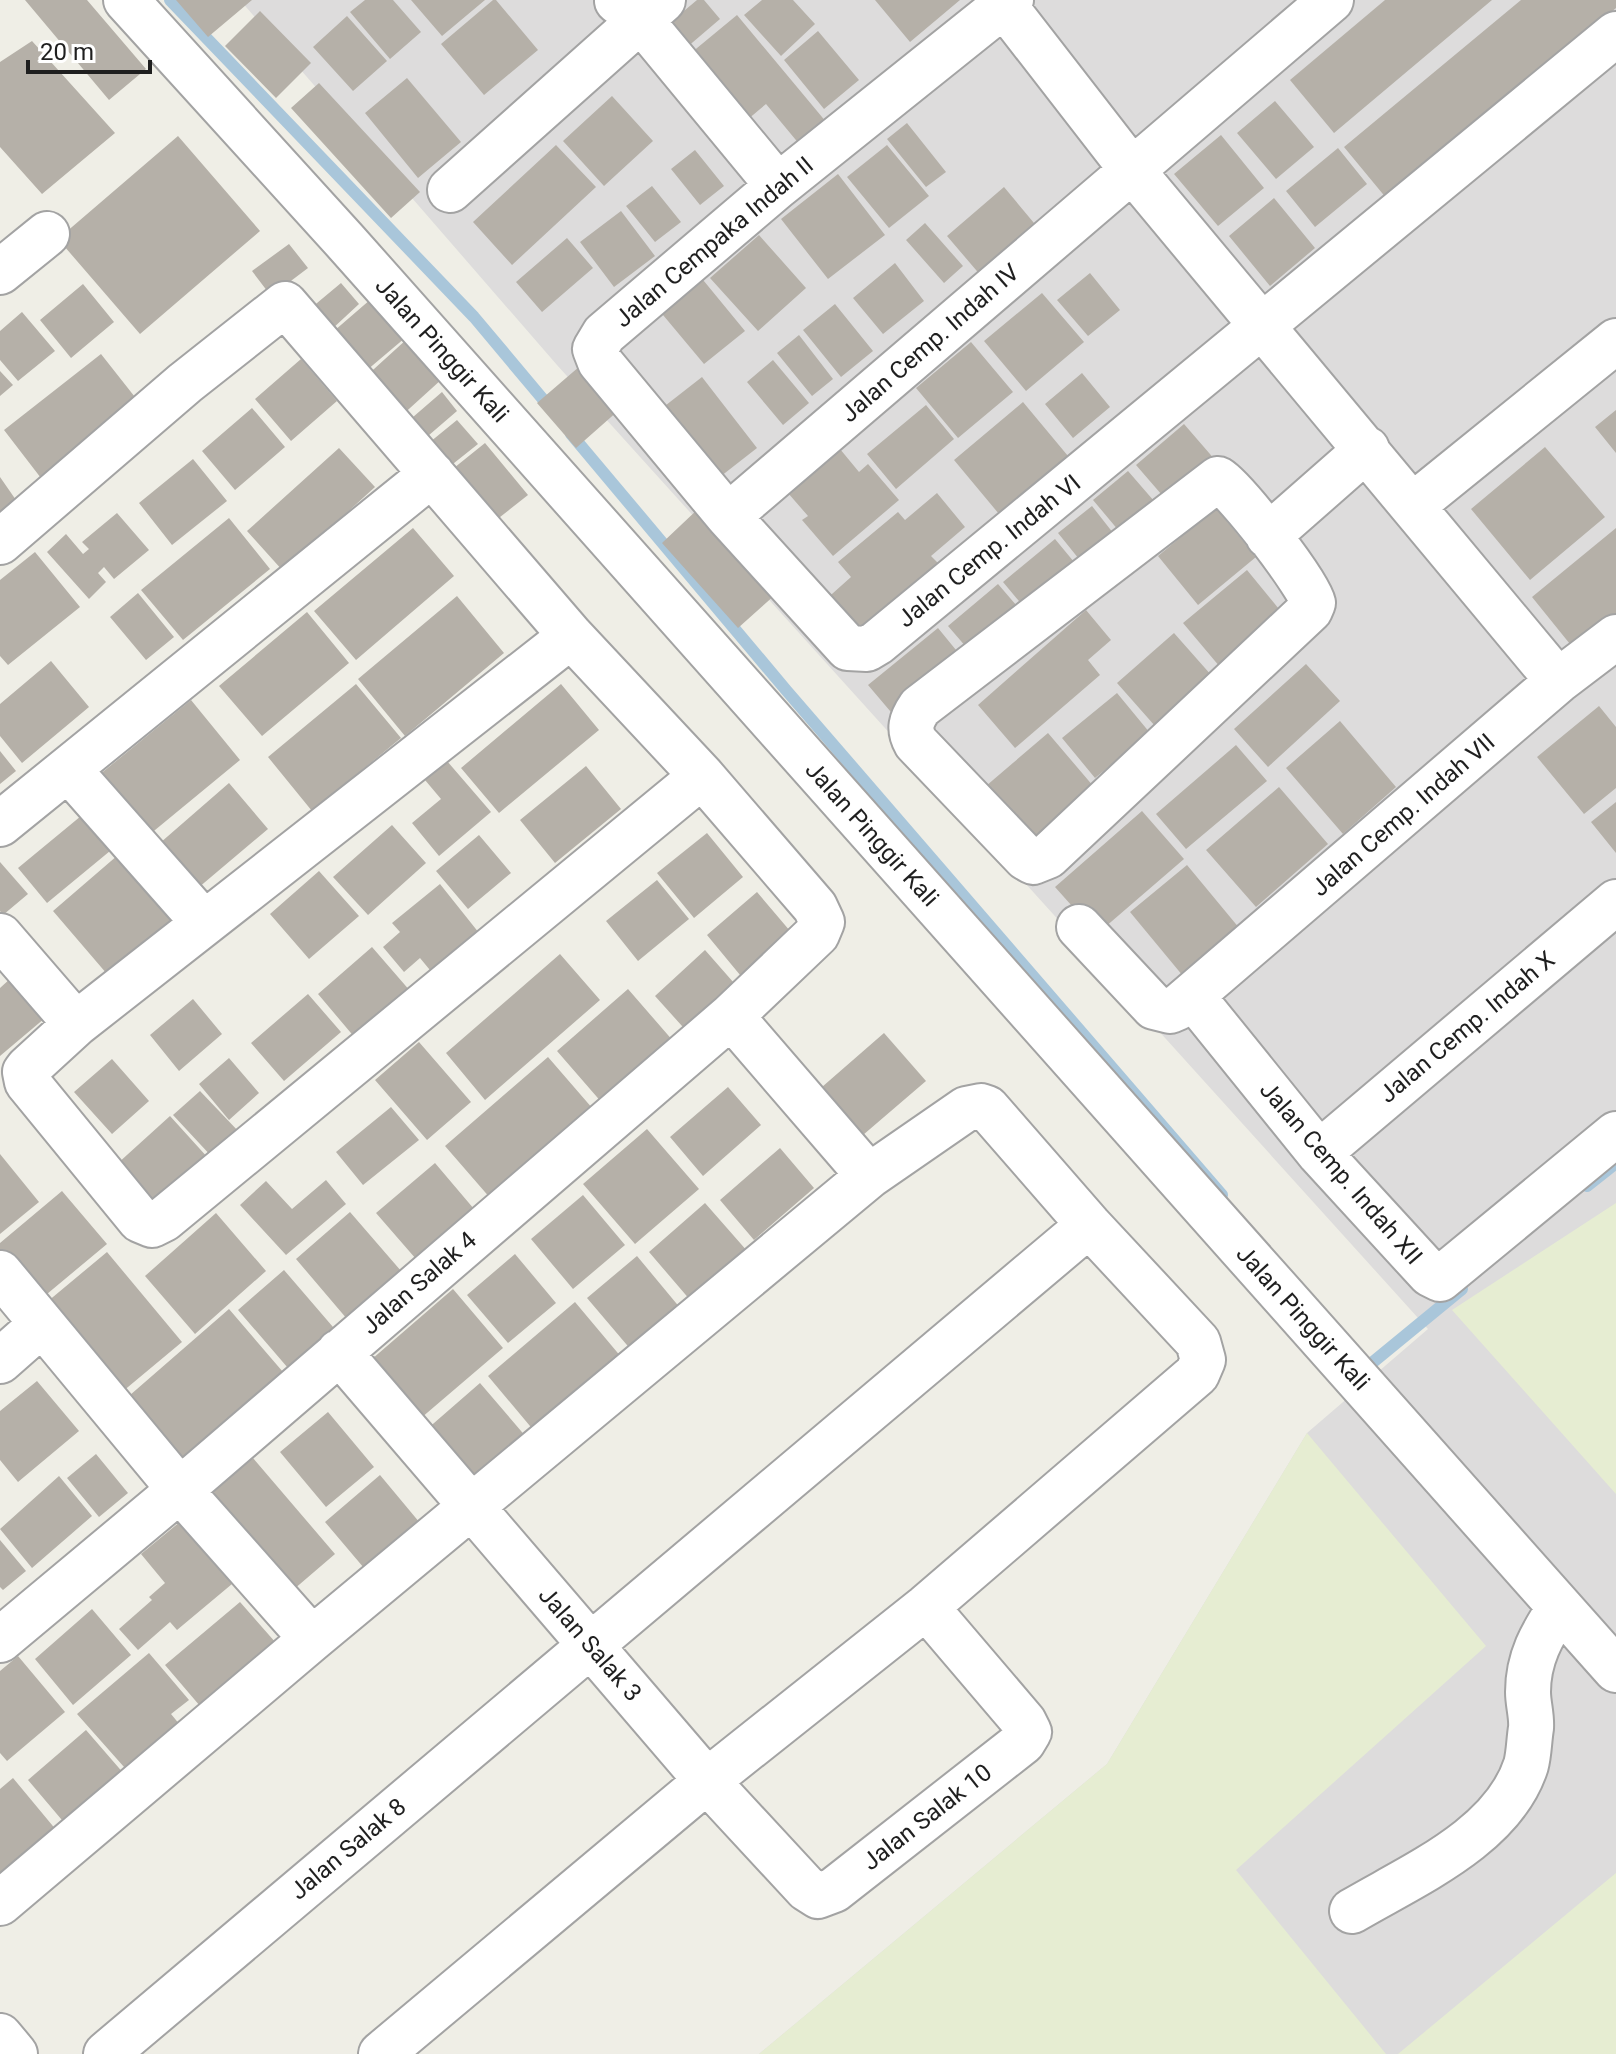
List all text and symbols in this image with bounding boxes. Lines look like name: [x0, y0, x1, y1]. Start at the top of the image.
scale bar: [28, 24, 150, 74]
text: 20 m: [40, 38, 94, 66]
street label: Jalan Cempaka Indah II: [609, 151, 819, 333]
street label: Jalan Cemp. Indah IV: [835, 258, 1025, 428]
street label: Jalan Pinggir Kali: [370, 272, 514, 428]
street label: Jalan Cemp. Indah VI: [892, 469, 1086, 633]
street label: Jalan Cemp. Indah VII: [1306, 728, 1500, 902]
street label: Jalan Pinggir Kali: [800, 756, 944, 912]
street label: Jalan Cemp. Indah X: [1374, 946, 1560, 1108]
street label: Jalan Cemp. Indah XII: [1254, 1076, 1428, 1270]
street label: Jalan Salak 4: [356, 1226, 482, 1340]
street label: Jalan Pinggir Kali: [1231, 1240, 1375, 1396]
street label: Jalan Salak 3: [533, 1581, 647, 1707]
street label: Jalan Salak 10: [857, 1758, 997, 1876]
street label: Jalan Salak 8: [285, 1793, 411, 1905]

